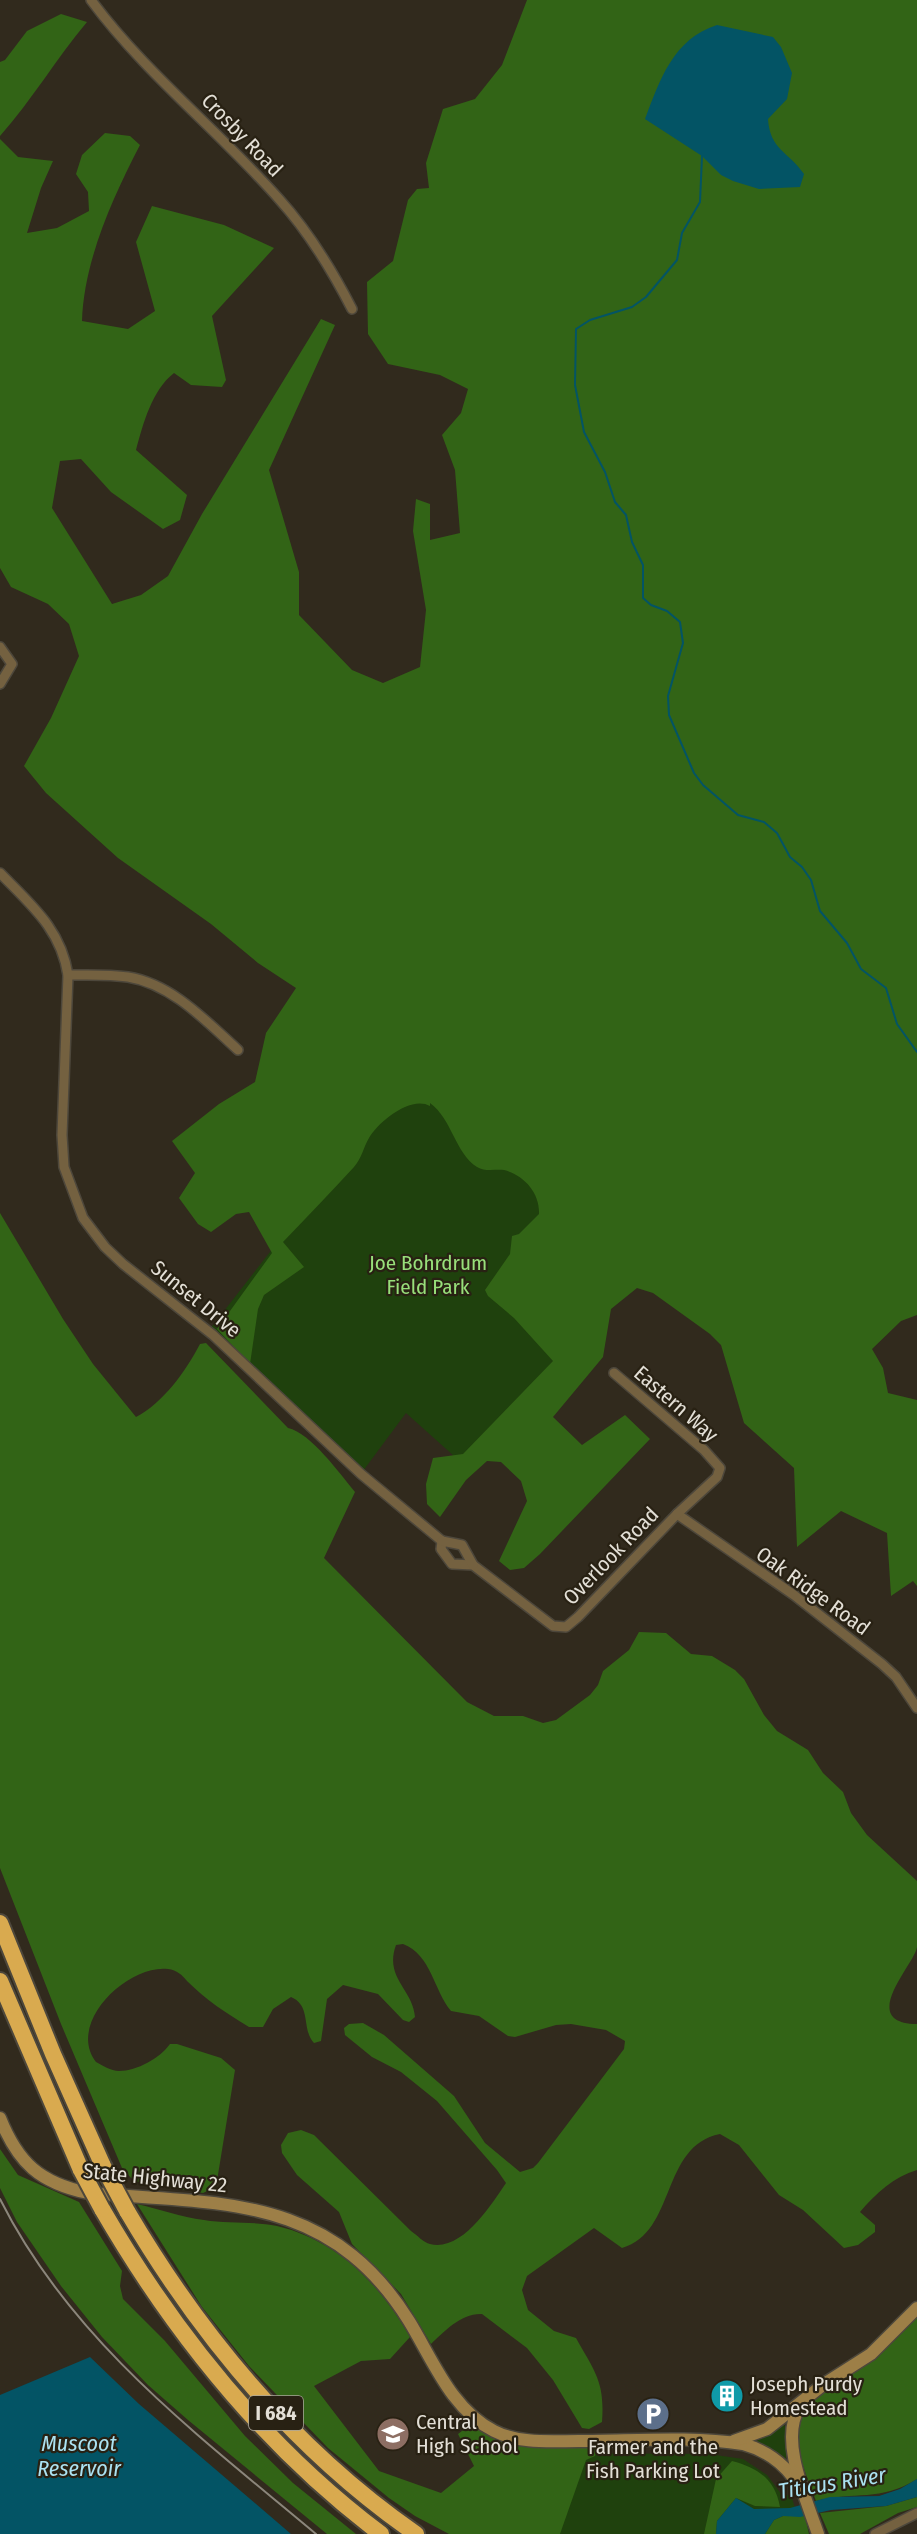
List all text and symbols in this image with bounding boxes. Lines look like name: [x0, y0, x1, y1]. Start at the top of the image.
street label: Crosby Road: [196, 88, 288, 182]
park label: Joe Bohrdrum Field Park: [369, 1250, 487, 1300]
street label: Sunset Drive: [146, 1255, 246, 1343]
street label: Eastern Way: [628, 1360, 724, 1448]
street label: Overlook Road: [558, 1502, 664, 1610]
street label: Oak Ridge Road: [751, 1541, 875, 1641]
street label: State Highway 22: [82, 2158, 228, 2198]
place label: Joseph Purdy Homestead: [750, 2371, 863, 2421]
building icon: Joseph Purdy Homestead: [709, 2378, 745, 2414]
road number: I 684: [249, 2396, 303, 2430]
parking icon: Farmer and the Fish Parking Lot: [635, 2396, 671, 2432]
place label: Central High School: [416, 2409, 518, 2459]
school or university icon: Central High School: [375, 2416, 411, 2452]
water label: Muscoot Reservoir: [37, 2430, 122, 2482]
place label: Farmer and the Fish Parking Lot: [586, 2434, 720, 2484]
water label: Titicus River: [776, 2461, 889, 2505]

